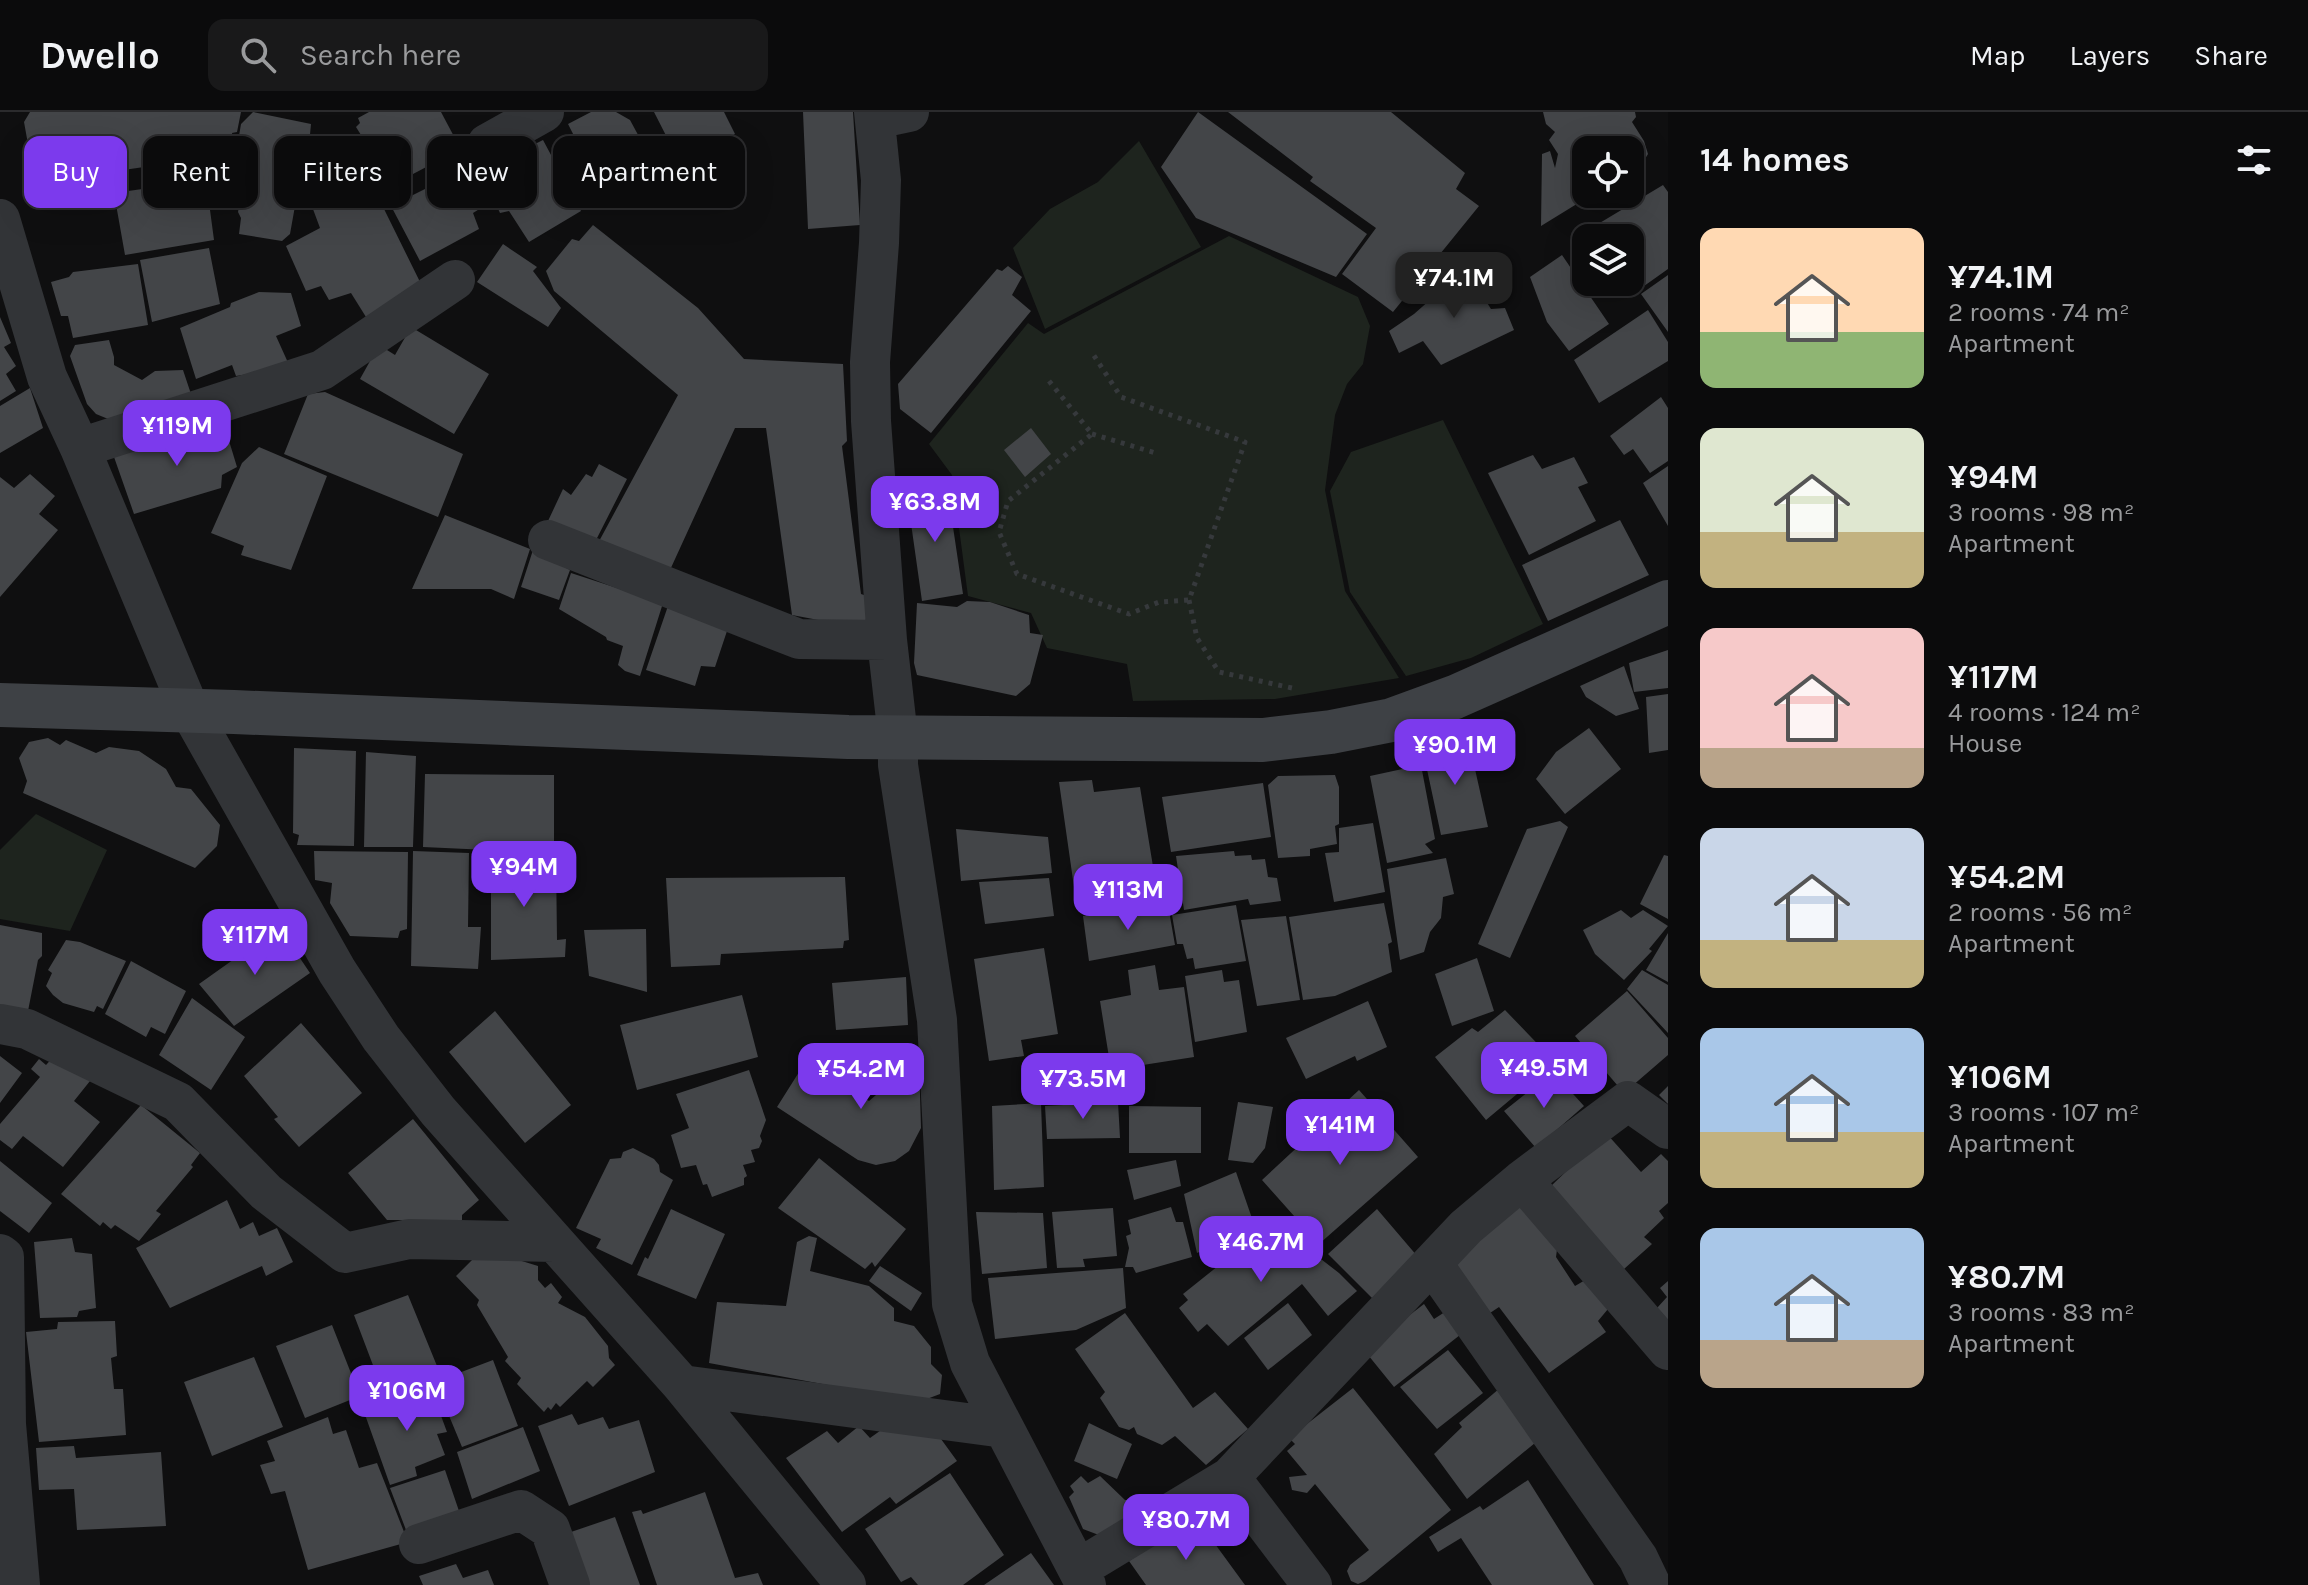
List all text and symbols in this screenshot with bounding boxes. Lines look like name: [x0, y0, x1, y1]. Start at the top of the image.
search box: [208, 19, 768, 91]
text: Dwello: [40, 33, 160, 78]
icon: search: [236, 33, 280, 77]
text: Search here: [300, 37, 461, 73]
text: Map: [1970, 39, 2025, 72]
text: Layers: [2069, 39, 2150, 72]
text: Share: [2194, 39, 2268, 72]
chip: Buy: [24, 136, 127, 208]
chip: Rent: [143, 136, 258, 208]
chip: Filters: [274, 136, 411, 208]
chip: New: [427, 136, 537, 208]
chip: Apartment: [553, 136, 745, 208]
map controls: [1572, 136, 1644, 296]
button: locate: [1572, 136, 1644, 208]
icon: filters: [2232, 138, 2276, 182]
text: 14 homes: [1700, 140, 1850, 180]
button: layers: [1572, 224, 1644, 296]
pin: ¥74.1M: [1389, 252, 1519, 320]
text: ¥74.1M: [1948, 257, 2054, 297]
icon: home: [1764, 260, 1860, 356]
text: ¥74.1M: [1413, 262, 1495, 293]
text: 2 rooms · 74 m²: [1948, 297, 2130, 328]
text: Apartment: [1948, 328, 2075, 359]
pin: ¥119M: [121, 400, 233, 468]
text: ¥119M: [141, 410, 213, 441]
text: ¥94M: [1948, 457, 2039, 497]
icon: home: [1764, 460, 1860, 556]
pin: ¥63.8M: [870, 476, 1000, 544]
text: ¥63.8M: [889, 486, 981, 517]
text: 3 rooms · 98 m²: [1948, 497, 2134, 528]
text: Apartment: [1948, 528, 2075, 559]
text: ¥117M: [1948, 657, 2039, 697]
icon: home: [1764, 660, 1860, 756]
text: 4 rooms · 124 m²: [1948, 697, 2141, 728]
pin: ¥90.1M: [1390, 719, 1520, 787]
text: House: [1948, 728, 2022, 759]
text: ¥90.1M: [1412, 729, 1498, 760]
pin: ¥94M: [477, 841, 571, 909]
text: ¥94M: [489, 851, 559, 882]
text: ¥54.2M: [1948, 857, 2066, 897]
icon: home: [1764, 860, 1860, 956]
pin: ¥113M: [1072, 864, 1184, 932]
text: ¥113M: [1092, 874, 1164, 905]
text: 2 rooms · 56 m²: [1948, 897, 2133, 928]
pin: ¥117M: [199, 909, 311, 977]
text: ¥117M: [220, 919, 290, 950]
text: Apartment: [1948, 928, 2075, 959]
pin: ¥49.5M: [1479, 1042, 1609, 1110]
pin: ¥54.2M: [796, 1043, 926, 1111]
text: ¥49.5M: [1499, 1052, 1589, 1083]
text: ¥54.2M: [816, 1053, 906, 1084]
pin: ¥73.5M: [1018, 1053, 1148, 1121]
text: ¥106M: [1948, 1057, 2052, 1097]
icon: home: [1764, 1060, 1860, 1156]
text: ¥73.5M: [1039, 1063, 1127, 1094]
text: 3 rooms · 107 m²: [1948, 1097, 2139, 1128]
pin: ¥141M: [1284, 1099, 1396, 1167]
text: ¥141M: [1304, 1109, 1376, 1140]
text: Apartment: [1948, 1128, 2075, 1159]
pin: ¥46.7M: [1196, 1216, 1326, 1284]
text: ¥46.7M: [1217, 1226, 1305, 1257]
text: ¥80.7M: [1948, 1257, 2065, 1297]
icon: home: [1764, 1260, 1860, 1356]
text: 3 rooms · 83 m²: [1948, 1297, 2135, 1328]
text: Apartment: [1948, 1328, 2075, 1359]
pin: ¥106M: [351, 1365, 463, 1433]
text: ¥106M: [367, 1375, 447, 1406]
pin: ¥80.7M: [1121, 1494, 1251, 1562]
text: ¥80.7M: [1141, 1504, 1231, 1535]

